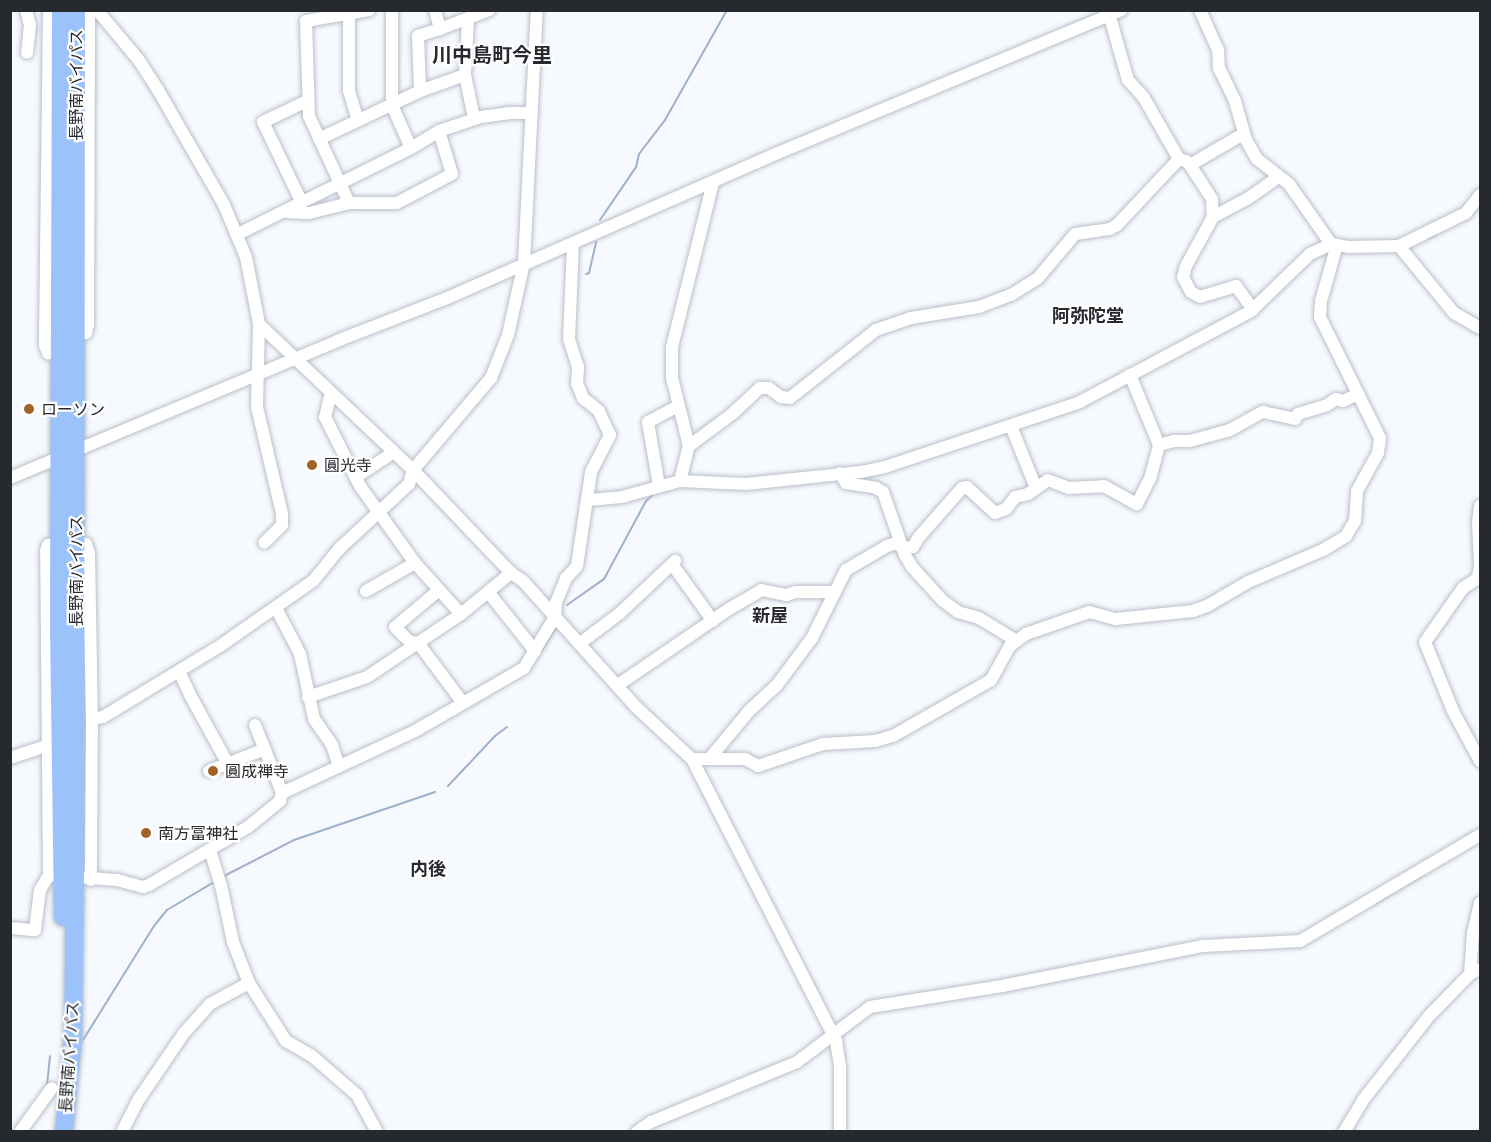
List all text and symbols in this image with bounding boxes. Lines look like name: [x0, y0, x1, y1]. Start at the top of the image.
street label: 長野南バイパス: [66, 29, 86, 141]
district label: 川中島町今里: [432, 42, 552, 66]
district label: 阿弥陀堂: [1052, 304, 1124, 326]
place label: ローソン: [41, 399, 105, 419]
marker: ローソン: [22, 402, 36, 416]
place label: 圓光寺: [324, 455, 372, 475]
marker: 圓光寺: [305, 458, 319, 472]
street label: 長野南バイパス: [66, 515, 86, 627]
district label: 新屋: [752, 604, 788, 626]
place label: 圓成禅寺: [225, 761, 289, 781]
marker: 圓成禅寺: [206, 764, 220, 778]
place label: 南方冨神社: [158, 823, 238, 843]
marker: 南方冨神社: [139, 826, 153, 840]
district label: 内後: [410, 857, 446, 879]
street label: 長野南バイパス: [56, 1000, 82, 1114]

